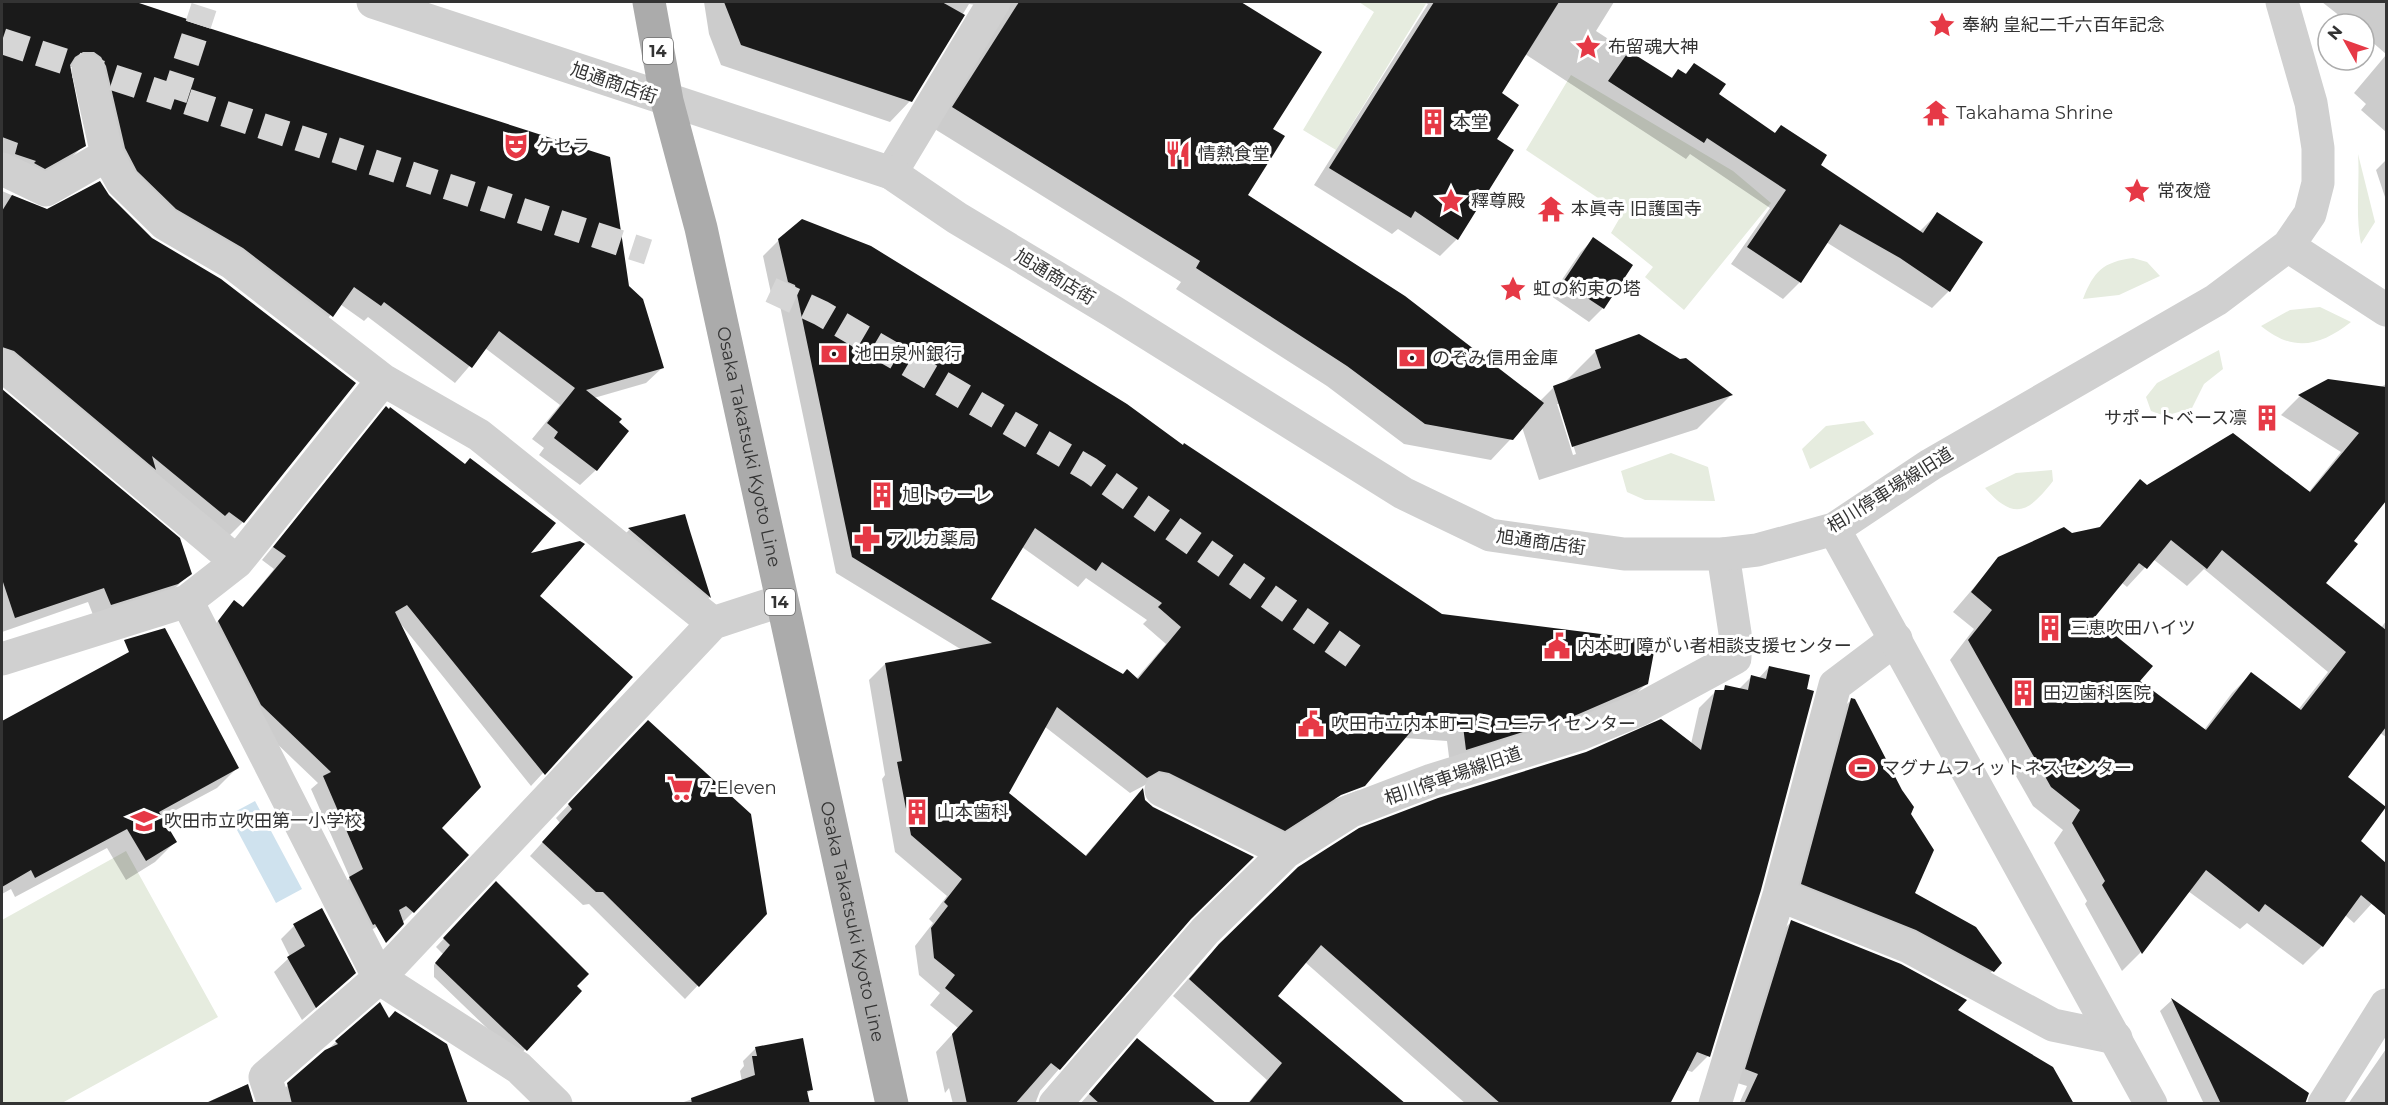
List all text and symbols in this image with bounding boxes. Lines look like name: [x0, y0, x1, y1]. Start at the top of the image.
place icon: 奉納 皇紀二千六百年記念: [1927, 10, 1957, 40]
north arrow: [2316, 12, 2376, 72]
place label: 奉納 皇紀二千六百年記念: [1962, 14, 2165, 36]
text: N: [2323, 22, 2346, 44]
place icon: 布留魂大神: [1573, 32, 1603, 62]
place label: 布留魂大神: [1608, 36, 1698, 58]
road number: 14: [643, 38, 673, 64]
street label: 旭通商店街: [568, 58, 660, 108]
temple icon: Takahama Shrine: [1921, 98, 1951, 128]
place label: Takahama Shrine: [1956, 102, 2113, 124]
building icon: 本堂: [1418, 107, 1448, 137]
place label: 本堂: [1453, 111, 1489, 133]
theatre icon: ケセラ: [501, 131, 531, 161]
place label: ケセラ: [536, 135, 590, 157]
restaurant icon: 情熱食堂: [1163, 139, 1193, 169]
place label: 情熱食堂: [1198, 143, 1270, 165]
place icon: 常夜燈: [2122, 176, 2152, 206]
place label: 常夜燈: [2157, 180, 2211, 202]
place icon: 釋尊殿: [1436, 186, 1466, 216]
place label: 釋尊殿: [1471, 190, 1525, 212]
temple icon: 本眞寺 旧護国寺: [1536, 194, 1566, 224]
place label: 本眞寺 旧護国寺: [1571, 198, 1702, 220]
street label: 旭通商店街: [1011, 244, 1099, 310]
place icon: 虹の約束の塔: [1498, 274, 1528, 304]
place label: 虹の約束の塔: [1533, 278, 1641, 300]
street label: Osaka Takatsuki Kyoto Line: [712, 324, 786, 569]
bank icon: 池田泉州銀行: [819, 339, 849, 369]
place label: 池田泉州銀行: [854, 343, 962, 365]
bank icon: のぞみ信用金庫: [1397, 343, 1427, 373]
place label: のぞみ信用金庫: [1432, 347, 1558, 369]
building icon: サポートベース凛: [2252, 403, 2282, 433]
place label: サポートベース凛: [2104, 407, 2247, 429]
street label: 相川停車場線旧道: [1823, 443, 1957, 537]
building icon: 旭トゥーレ: [867, 480, 897, 510]
place label: 旭トゥーレ: [902, 484, 992, 506]
pharmacy icon: アルカ薬局: [852, 524, 882, 554]
street label: 旭通商店街: [1495, 525, 1587, 559]
place label: アルカ薬局: [887, 528, 976, 550]
road number: 14: [765, 589, 795, 615]
building icon: 三恵吹田ハイツ: [2035, 613, 2065, 643]
place label: 三恵吹田ハイツ: [2070, 617, 2196, 639]
public building icon: 内本町 障がい者相談支援センター: [1542, 631, 1572, 661]
place label: 内本町 障がい者相談支援センター: [1577, 635, 1852, 657]
building icon: 田辺歯科医院: [2008, 678, 2038, 708]
place label: 田辺歯科医院: [2043, 682, 2151, 704]
public building icon: 吹田市立内本町コミュニティセンター: [1296, 709, 1326, 739]
place label: 吹田市立内本町コミュニティセンター: [1331, 713, 1636, 735]
street label: 相川停車場線旧道: [1381, 742, 1525, 810]
sports icon: マグナムフィットネスセンター: [1847, 753, 1877, 783]
place label: マグナムフィットネスセンター: [1882, 757, 2132, 779]
supermarket icon: 7-Eleven: [665, 773, 695, 803]
place label: 7-Eleven: [700, 777, 777, 799]
building icon: 山本歯科: [902, 797, 932, 827]
street label: Osaka Takatsuki Kyoto Line: [815, 799, 889, 1044]
place label: 山本歯科: [937, 801, 1009, 823]
school or university icon: 吹田市立吹田第一小学校: [129, 806, 159, 836]
place label: 吹田市立吹田第一小学校: [164, 810, 362, 832]

